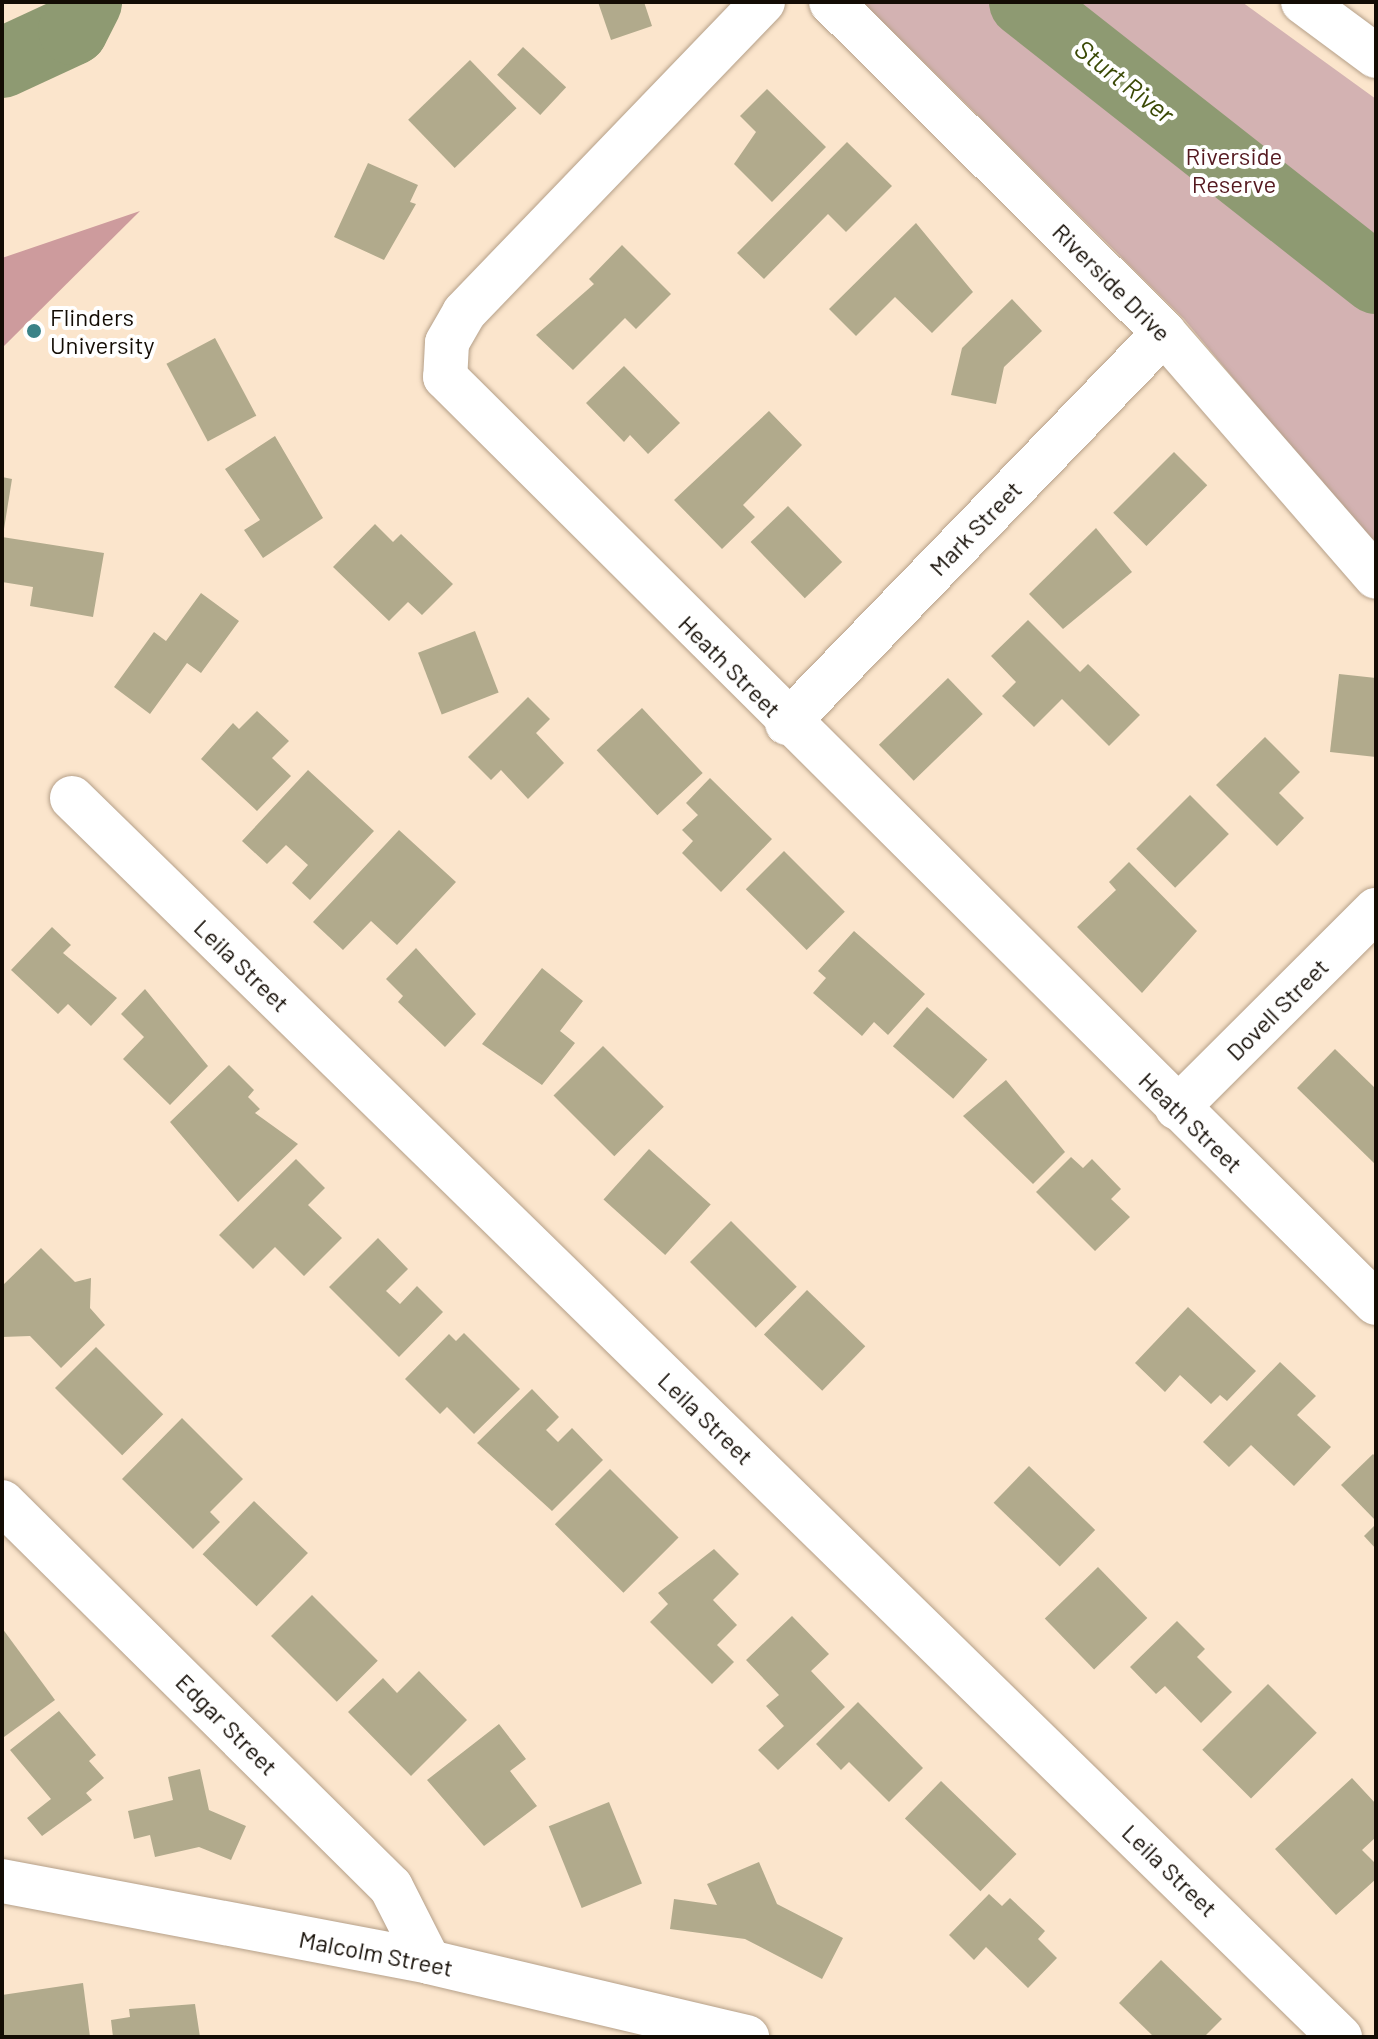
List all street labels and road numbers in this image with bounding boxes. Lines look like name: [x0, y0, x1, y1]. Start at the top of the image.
street label: Riverside Drive: [1047, 217, 1177, 347]
street label: Mark Street: [923, 475, 1027, 581]
street label: Heath Street: [673, 609, 787, 723]
street label: Leila Street: [189, 913, 295, 1017]
street label: Dovell Street: [1220, 952, 1334, 1066]
street label: Heath Street: [1133, 1066, 1249, 1178]
street label: Leila Street: [653, 1366, 759, 1470]
street label: Edgar Street: [170, 1667, 284, 1781]
street label: Leila Street: [1117, 1818, 1223, 1922]
street label: Malcolm Street: [297, 1924, 455, 1982]

